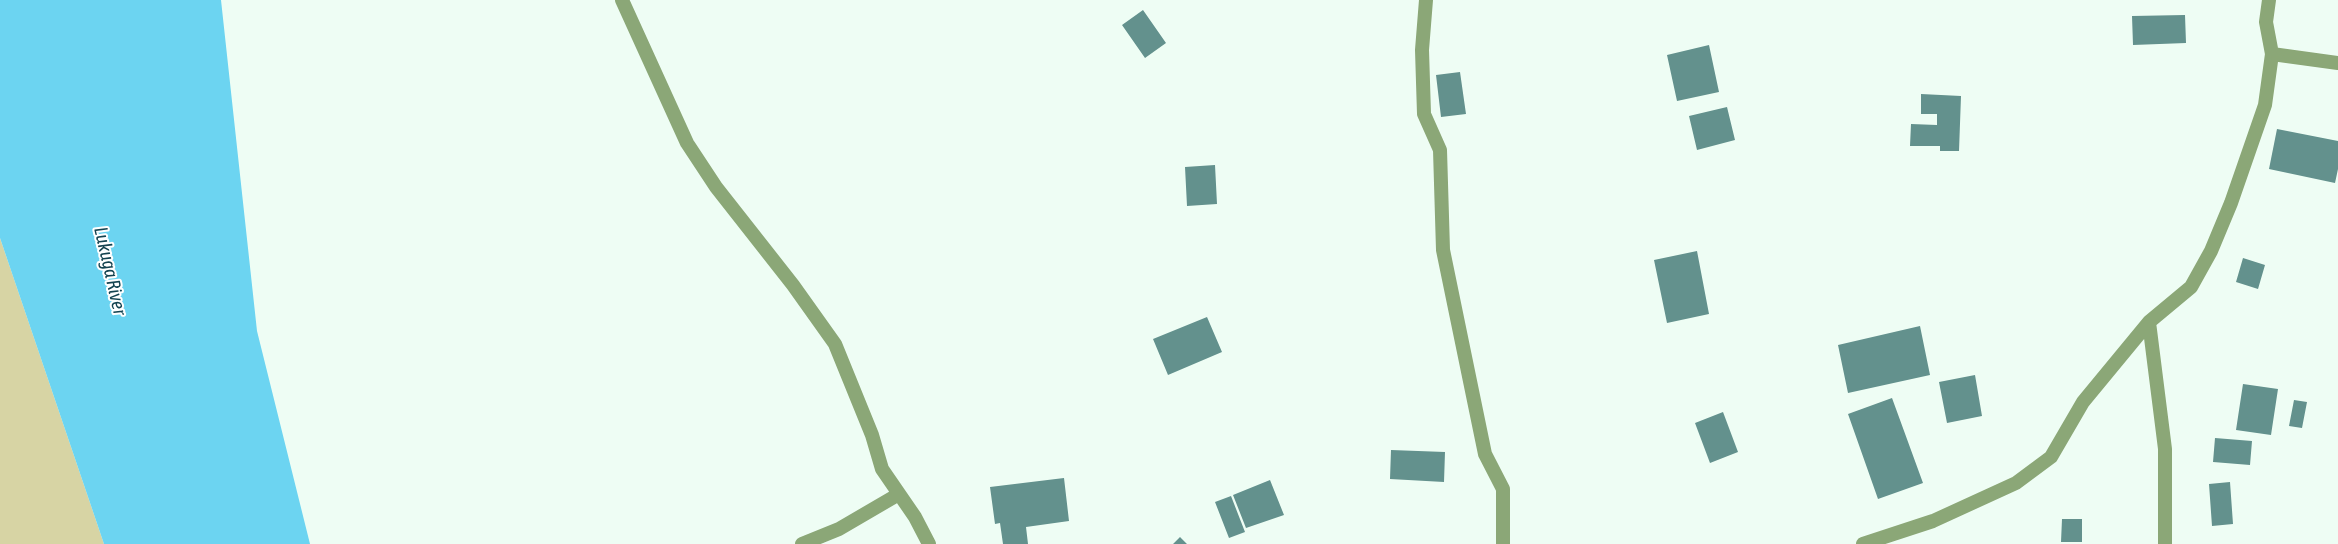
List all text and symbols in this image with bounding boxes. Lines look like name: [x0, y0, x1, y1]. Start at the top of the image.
water label: Lukuga River: [89, 225, 131, 317]

